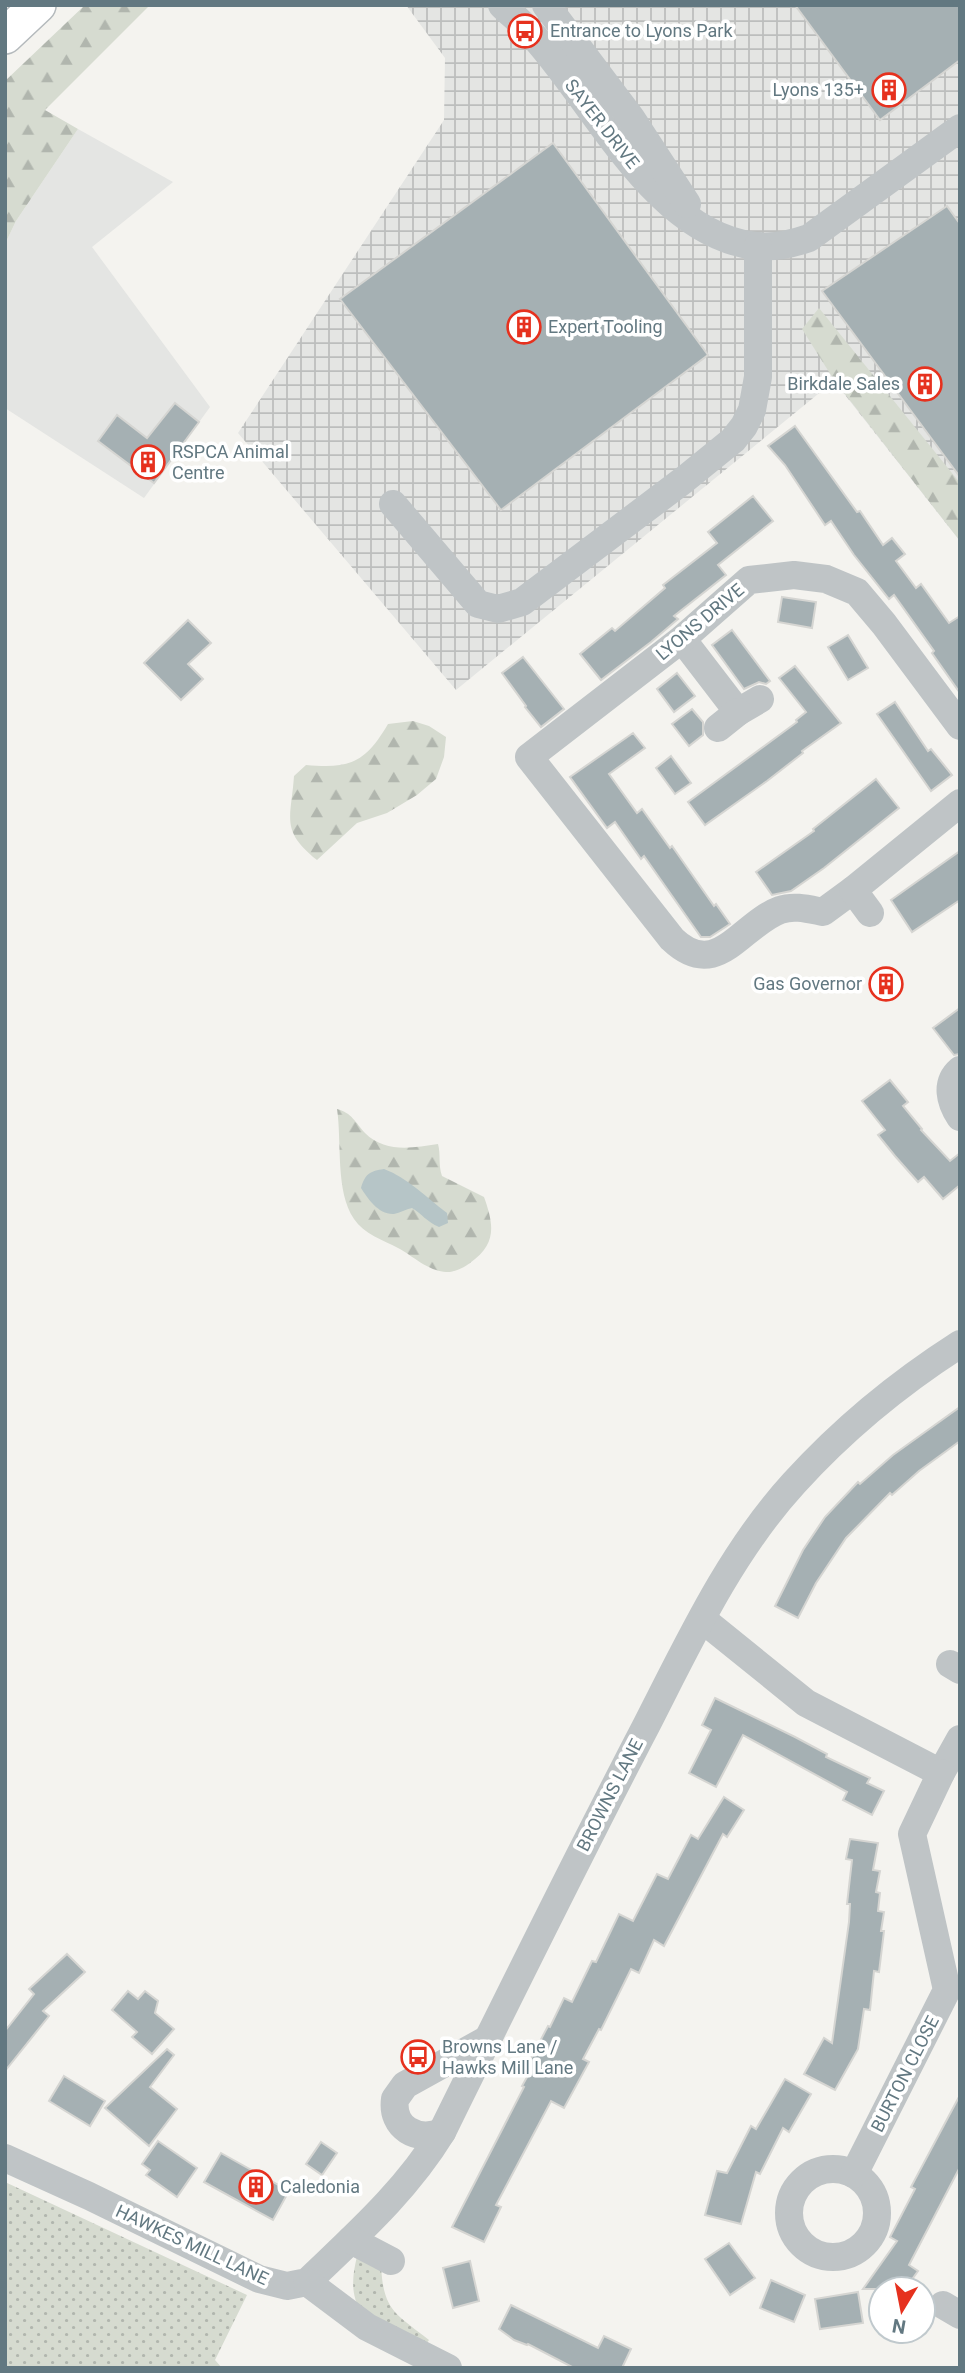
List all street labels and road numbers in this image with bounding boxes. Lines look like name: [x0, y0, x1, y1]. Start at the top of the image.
street label: SAYER DRIVE: [561, 75, 644, 173]
street label: LYONS DRIVE: [652, 579, 748, 664]
street label: BROWNS LANE: [572, 1735, 647, 1854]
street label: BURTON CLOSE: [866, 2012, 943, 2135]
street label: HAWKES MILL LANE: [113, 2200, 272, 2289]

